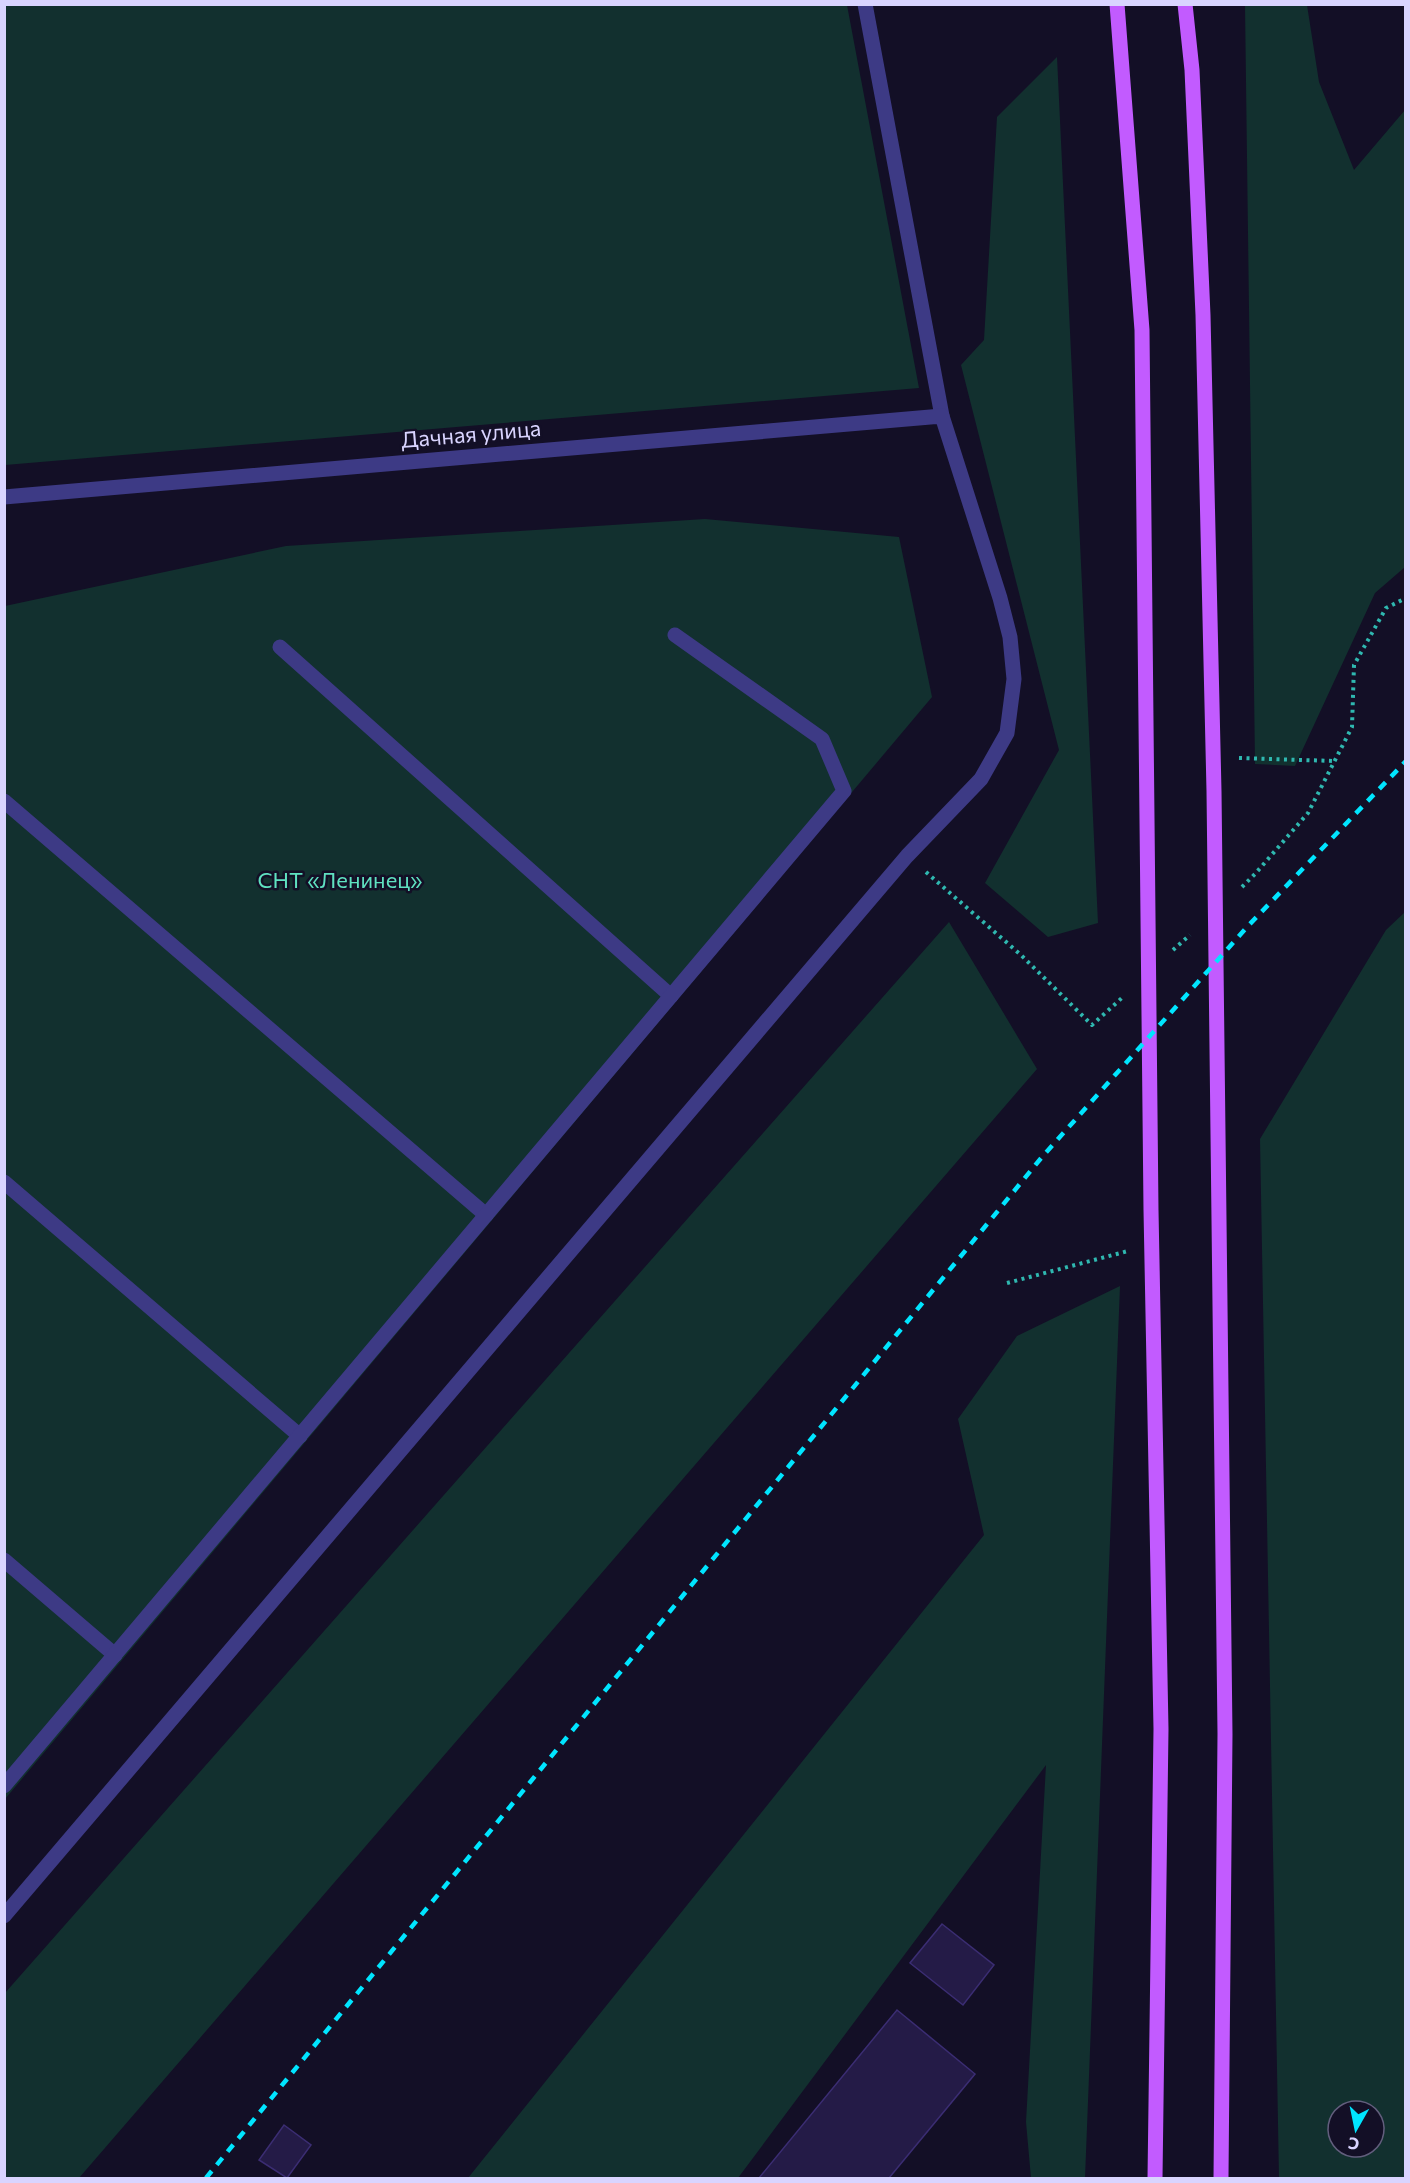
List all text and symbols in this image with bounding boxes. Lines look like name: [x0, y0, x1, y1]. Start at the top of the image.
street label: Дачная улица: [400, 414, 542, 453]
park label: СНТ «Ленинец»: [257, 866, 423, 893]
north arrow: [1326, 2099, 1386, 2159]
text: С: [1347, 2134, 1360, 2155]

